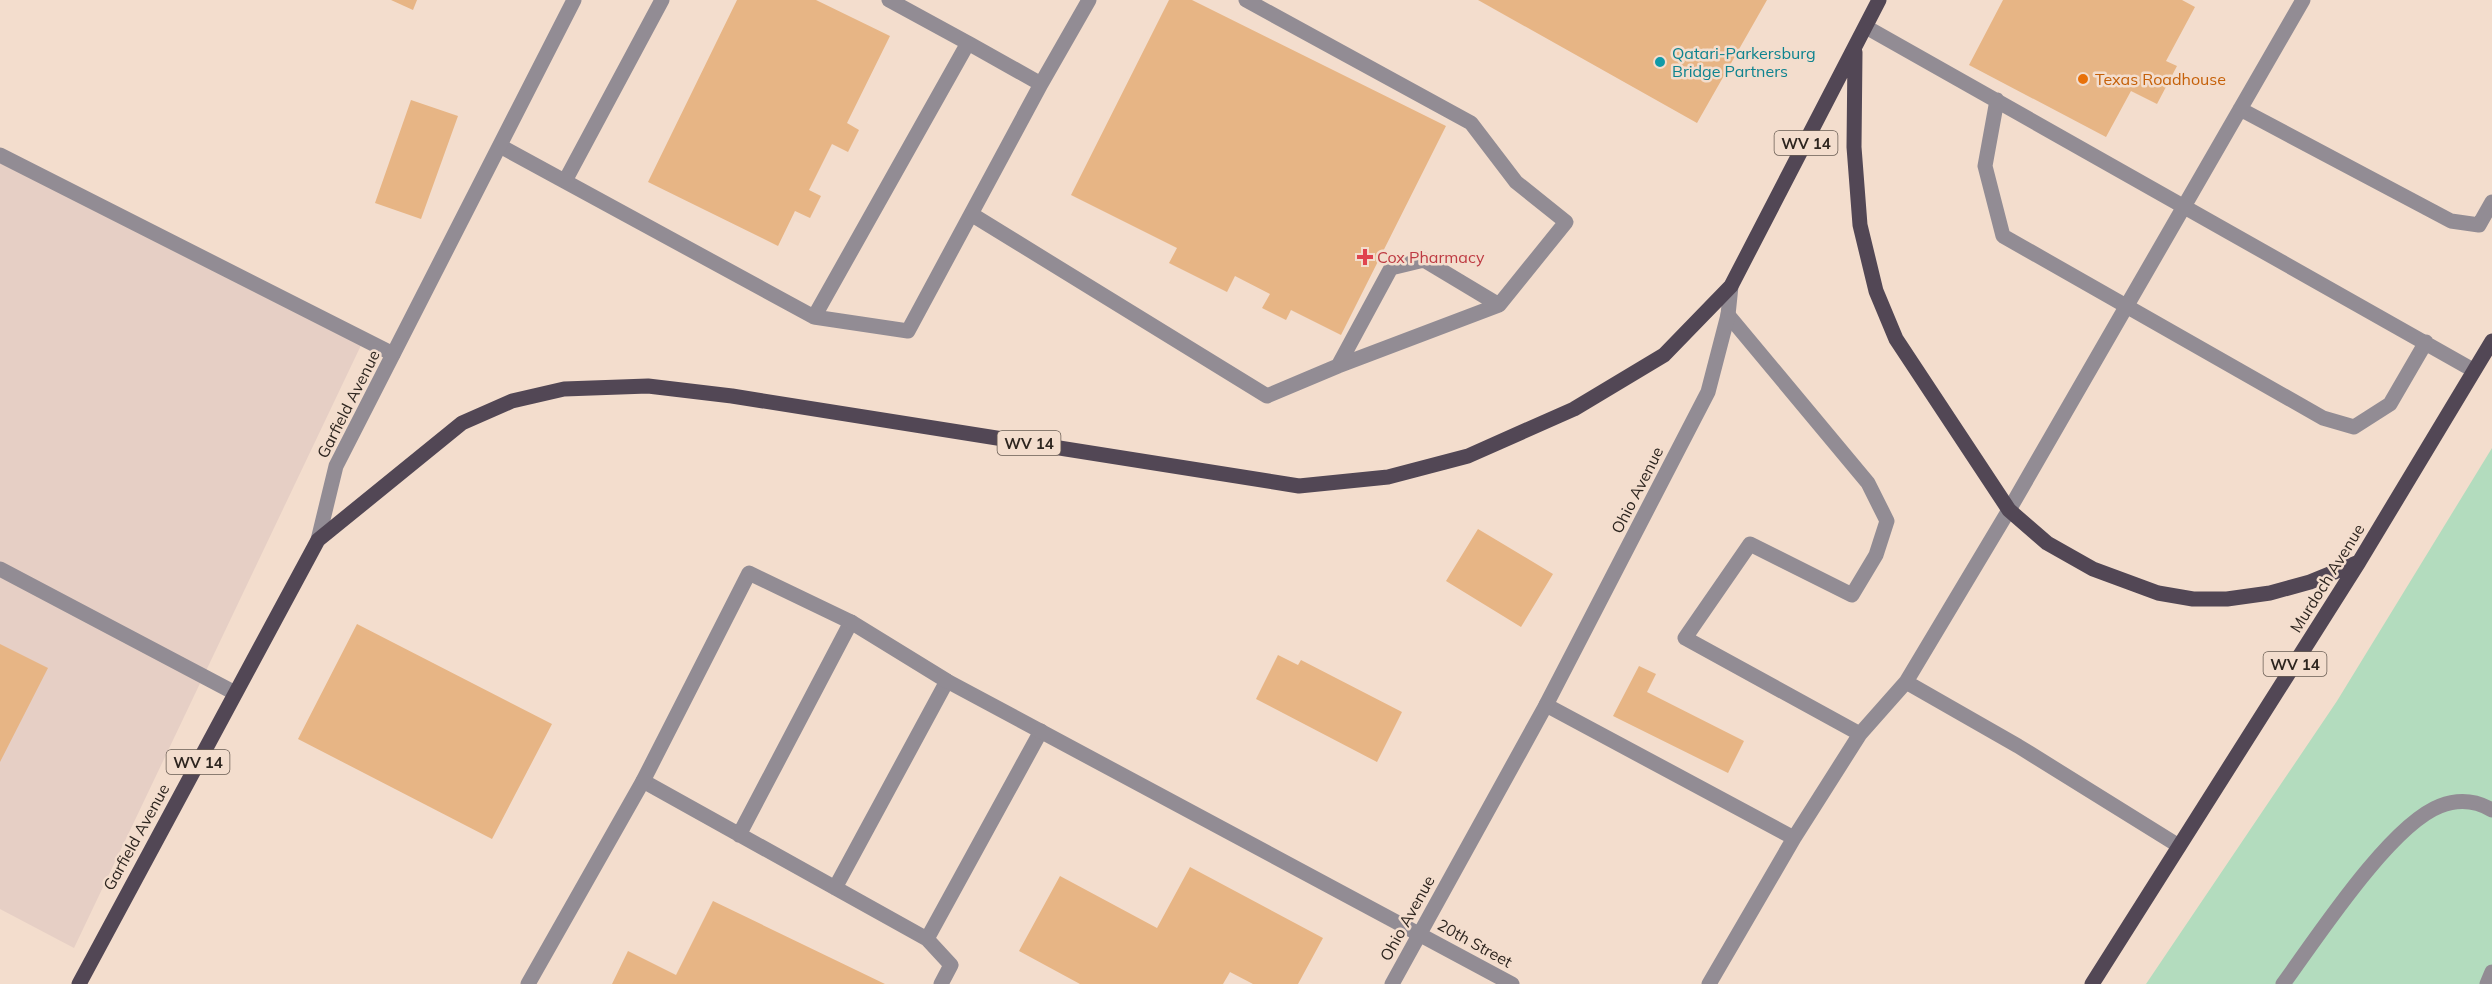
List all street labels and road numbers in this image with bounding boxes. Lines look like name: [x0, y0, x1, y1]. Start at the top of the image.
road number: WV 14: [1774, 131, 1838, 155]
street label: Garfield Avenue: [312, 347, 384, 461]
road number: WV 14: [998, 431, 1060, 455]
street label: Ohio Avenue: [1607, 443, 1667, 537]
street label: Murdoch Avenue: [2286, 520, 2368, 636]
road number: WV 14: [2264, 652, 2326, 676]
road number: WV 14: [166, 750, 230, 774]
street label: Garfield Avenue: [98, 780, 174, 894]
street label: Ohio Avenue: [1375, 872, 1439, 964]
street label: 20th Street: [1434, 914, 1516, 972]

